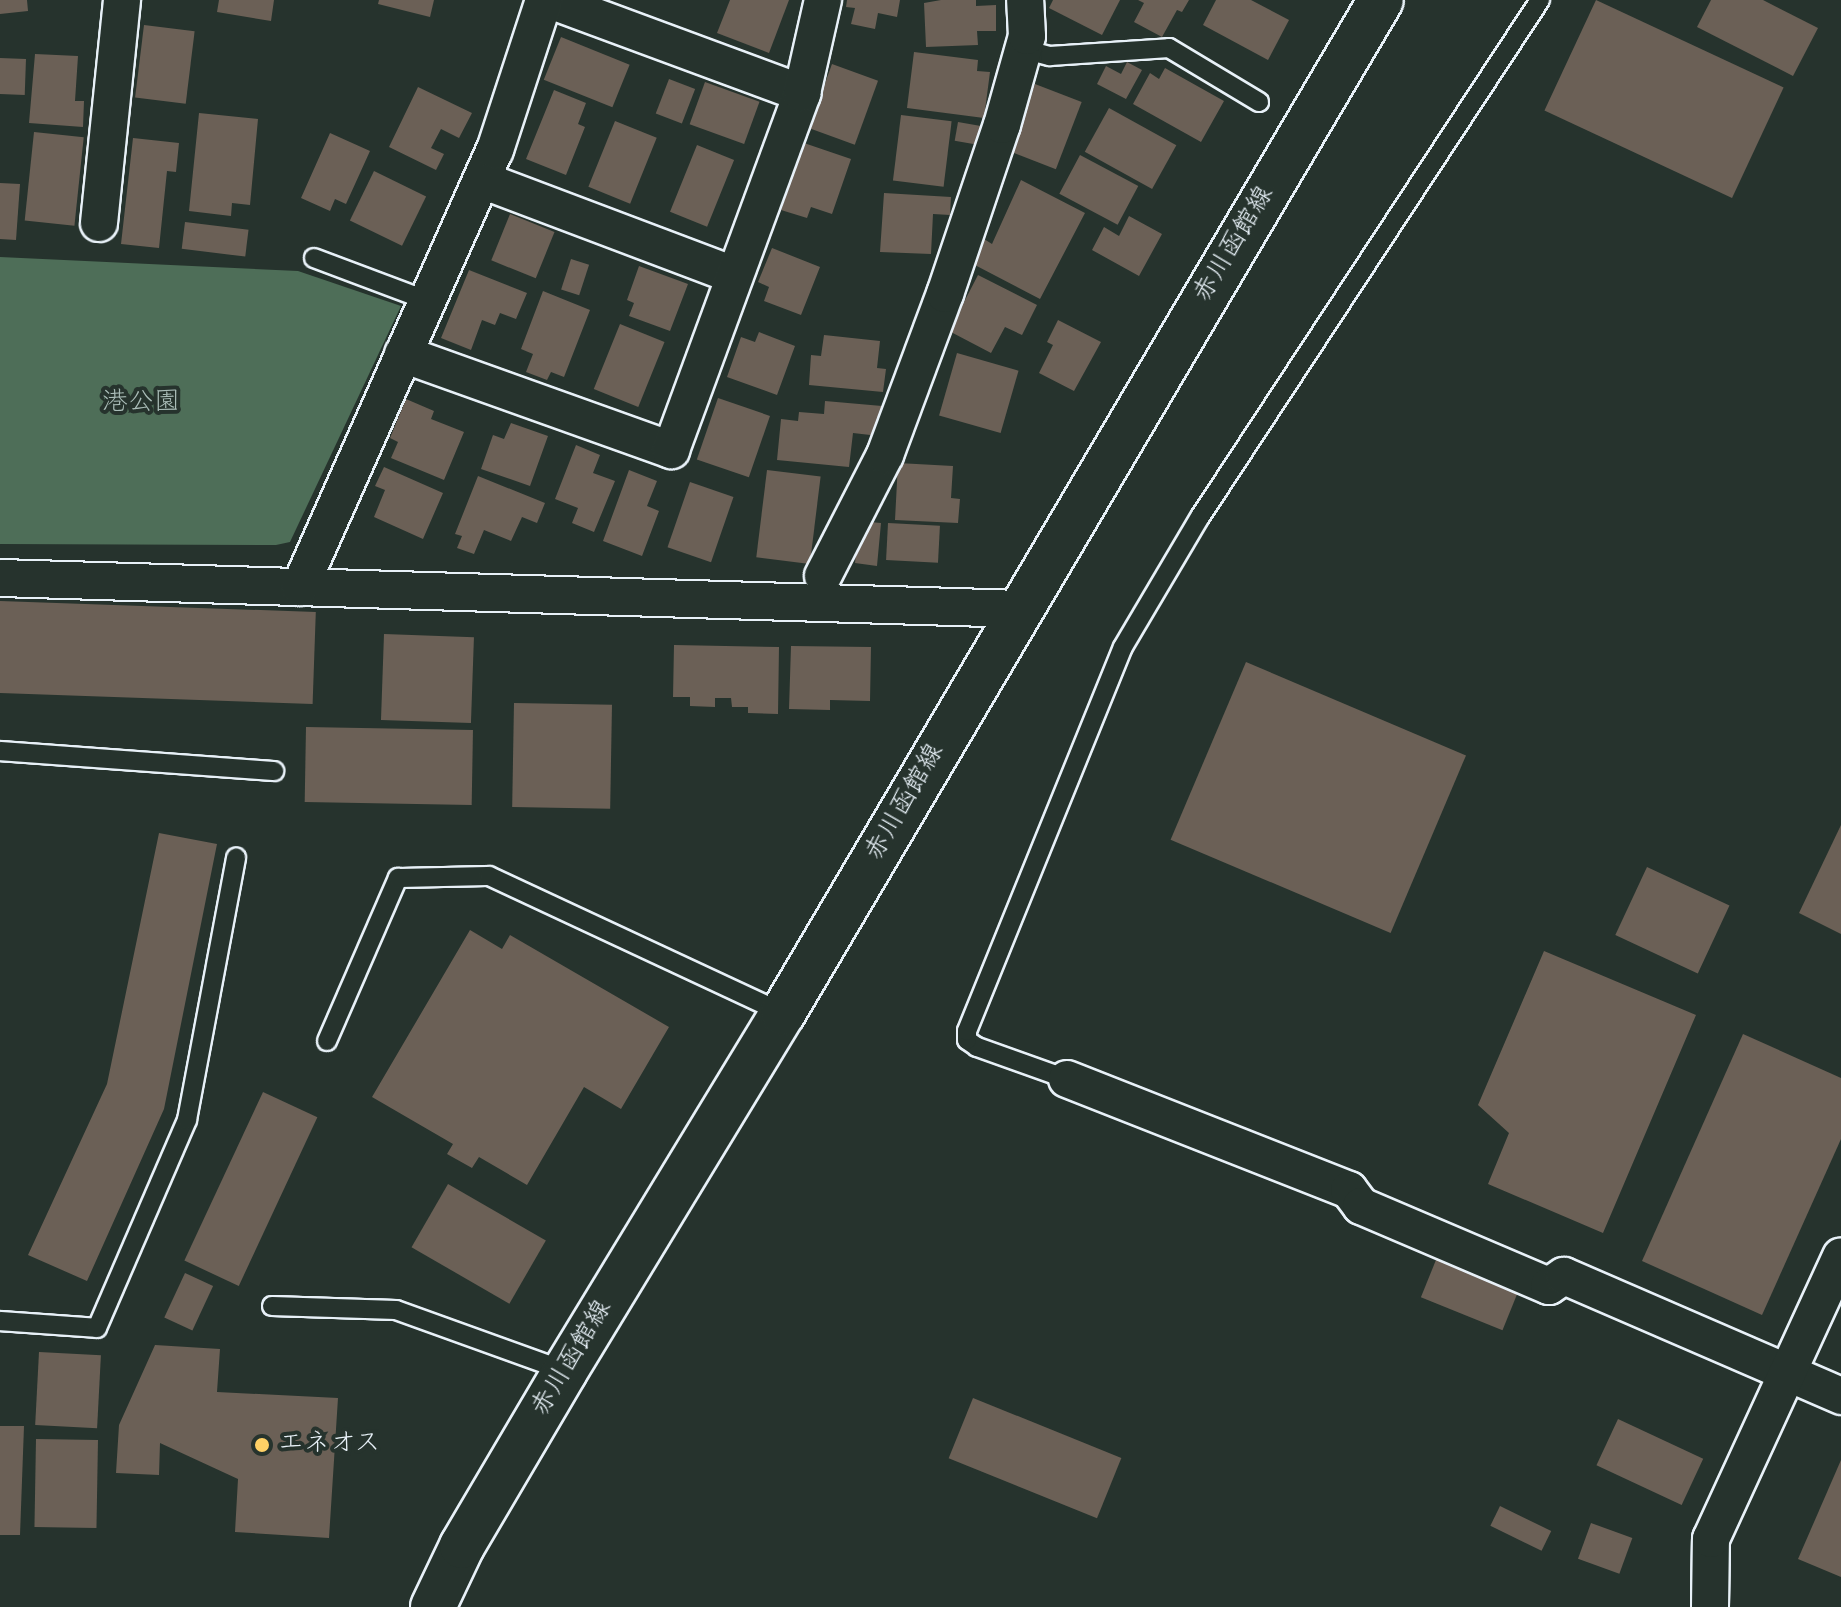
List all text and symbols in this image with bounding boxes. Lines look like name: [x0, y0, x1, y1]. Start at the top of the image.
street label: 赤川函館線: [1188, 181, 1282, 309]
park label: 港公園: [102, 388, 180, 420]
street label: 赤川函館線: [860, 739, 952, 867]
street label: 赤川函館線: [526, 1295, 620, 1423]
place label: エネオス: [278, 1429, 382, 1461]
marker: エネオス: [253, 1436, 271, 1454]

